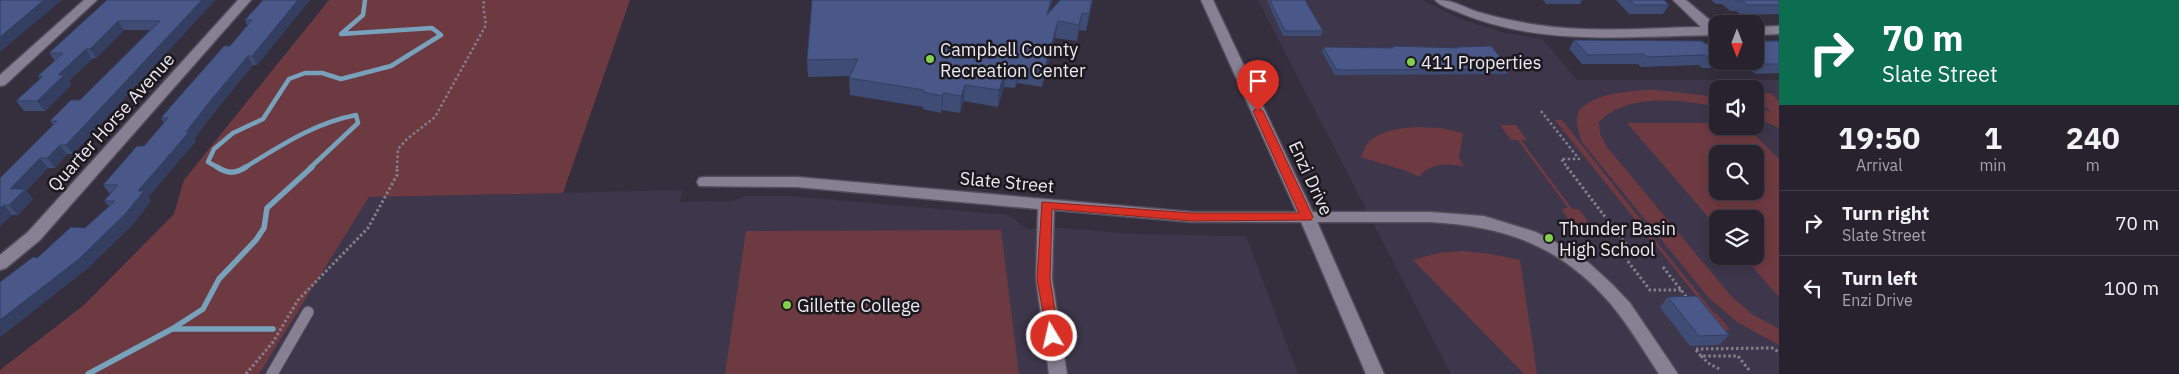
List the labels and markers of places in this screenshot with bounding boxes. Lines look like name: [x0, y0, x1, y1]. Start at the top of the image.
place label: Campbell County Recreation Center: [940, 38, 1086, 82]
place label: 411 Properties: [1421, 51, 1541, 74]
marker: Campbell County Recreation Center: [924, 53, 936, 65]
marker: 411 Properties: [1405, 56, 1417, 68]
pin: [1237, 60, 1279, 111]
place label: Thunder Basin High School: [1559, 217, 1676, 261]
marker: Thunder Basin High School: [1543, 232, 1555, 244]
place label: Gillette College: [797, 294, 920, 317]
marker: Gillette College: [781, 299, 793, 311]

